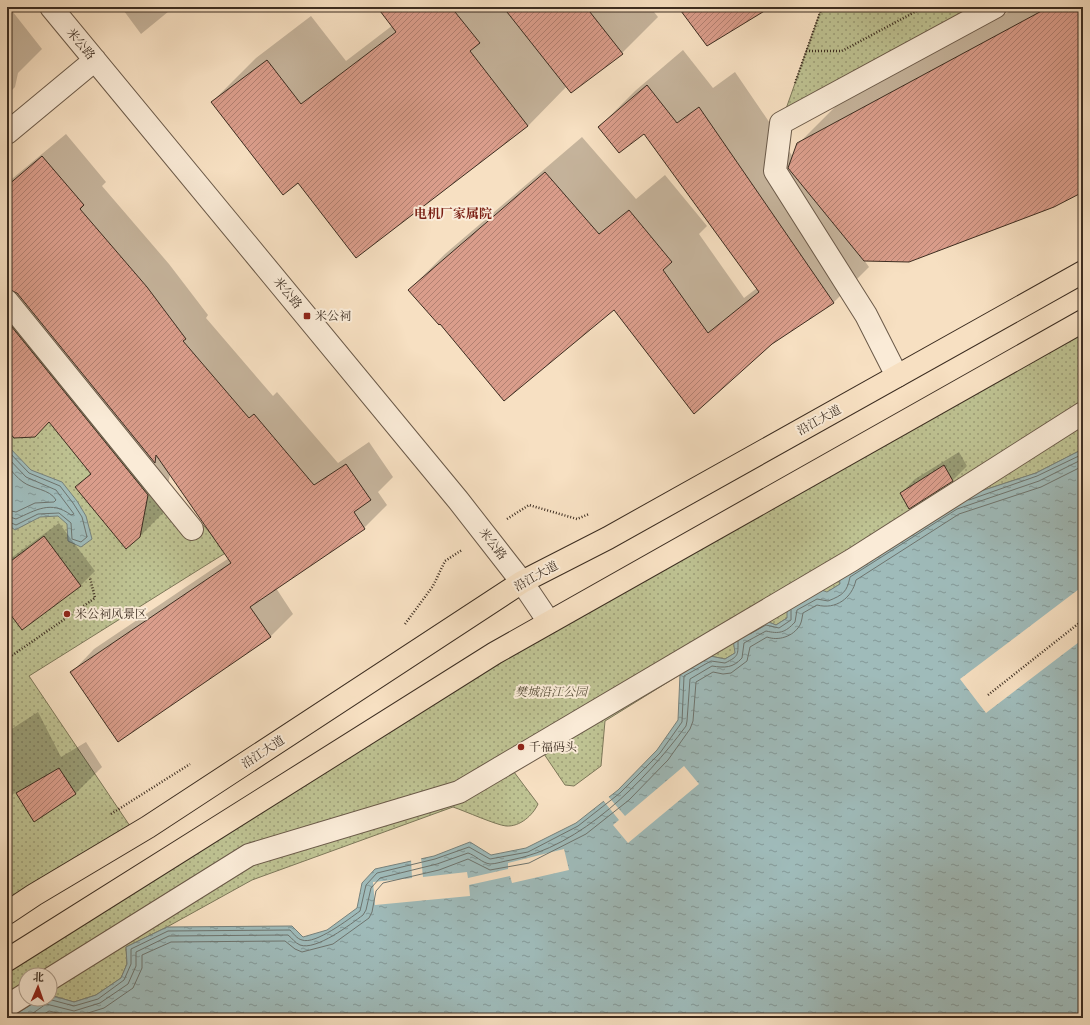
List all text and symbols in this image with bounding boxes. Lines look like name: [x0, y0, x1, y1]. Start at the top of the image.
street label: 米公路: [64, 26, 98, 62]
district label: 电机厂家属院: [414, 206, 492, 221]
street label: 米公路: [271, 275, 305, 311]
place label: 米公祠: [315, 309, 351, 323]
marker: 米公祠: [302, 311, 312, 321]
street label: 沿江大道: [795, 402, 843, 438]
street label: 米公路: [476, 526, 510, 562]
street label: 沿江大道: [512, 558, 560, 594]
place label: 米公祠风景区: [75, 607, 147, 621]
marker: 米公祠风景区: [62, 609, 72, 619]
park label: 樊城沿江公园: [515, 685, 589, 699]
street label: 沿江大道: [239, 733, 287, 771]
place label: 千福码头: [529, 740, 577, 754]
marker: 千福码头: [516, 742, 526, 752]
north arrow: [18, 967, 58, 1007]
text: 北: [33, 972, 44, 984]

